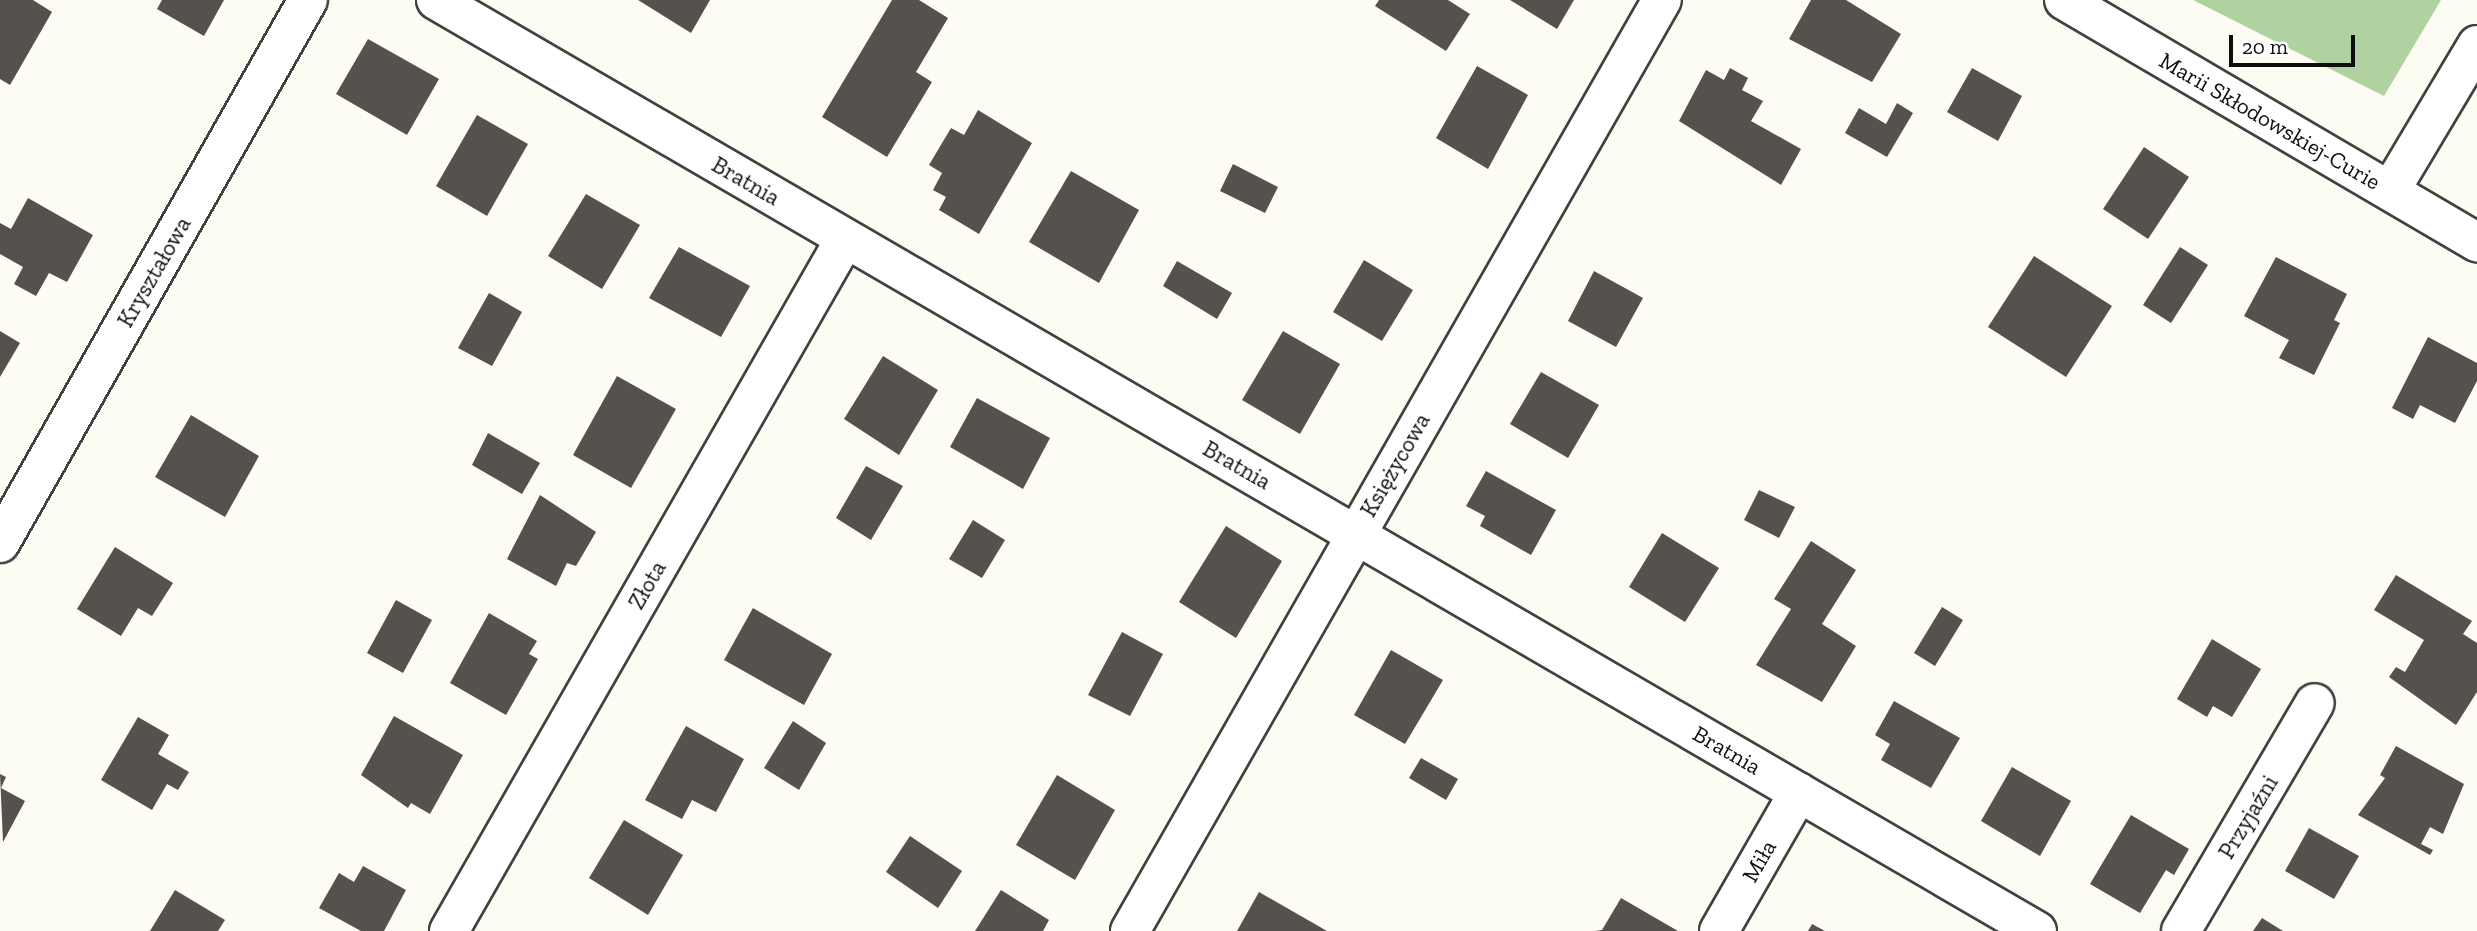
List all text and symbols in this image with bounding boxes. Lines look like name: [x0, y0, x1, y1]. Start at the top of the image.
scale bar: [2232, 21, 2358, 65]
text: 20 m: [2242, 34, 2288, 59]
street label: Marii Skłodowskiej-Curie: [2155, 46, 2385, 196]
street label: Bratnia: [707, 151, 785, 211]
street label: Kryształowa: [111, 212, 197, 332]
street label: Księżycowa: [1354, 408, 1436, 522]
street label: Bratnia: [1198, 435, 1276, 495]
street label: Złota: [622, 556, 672, 614]
street label: Bratnia: [1688, 720, 1766, 780]
street label: Przyjaźni: [2212, 770, 2284, 864]
street label: Miła: [1736, 835, 1782, 887]

